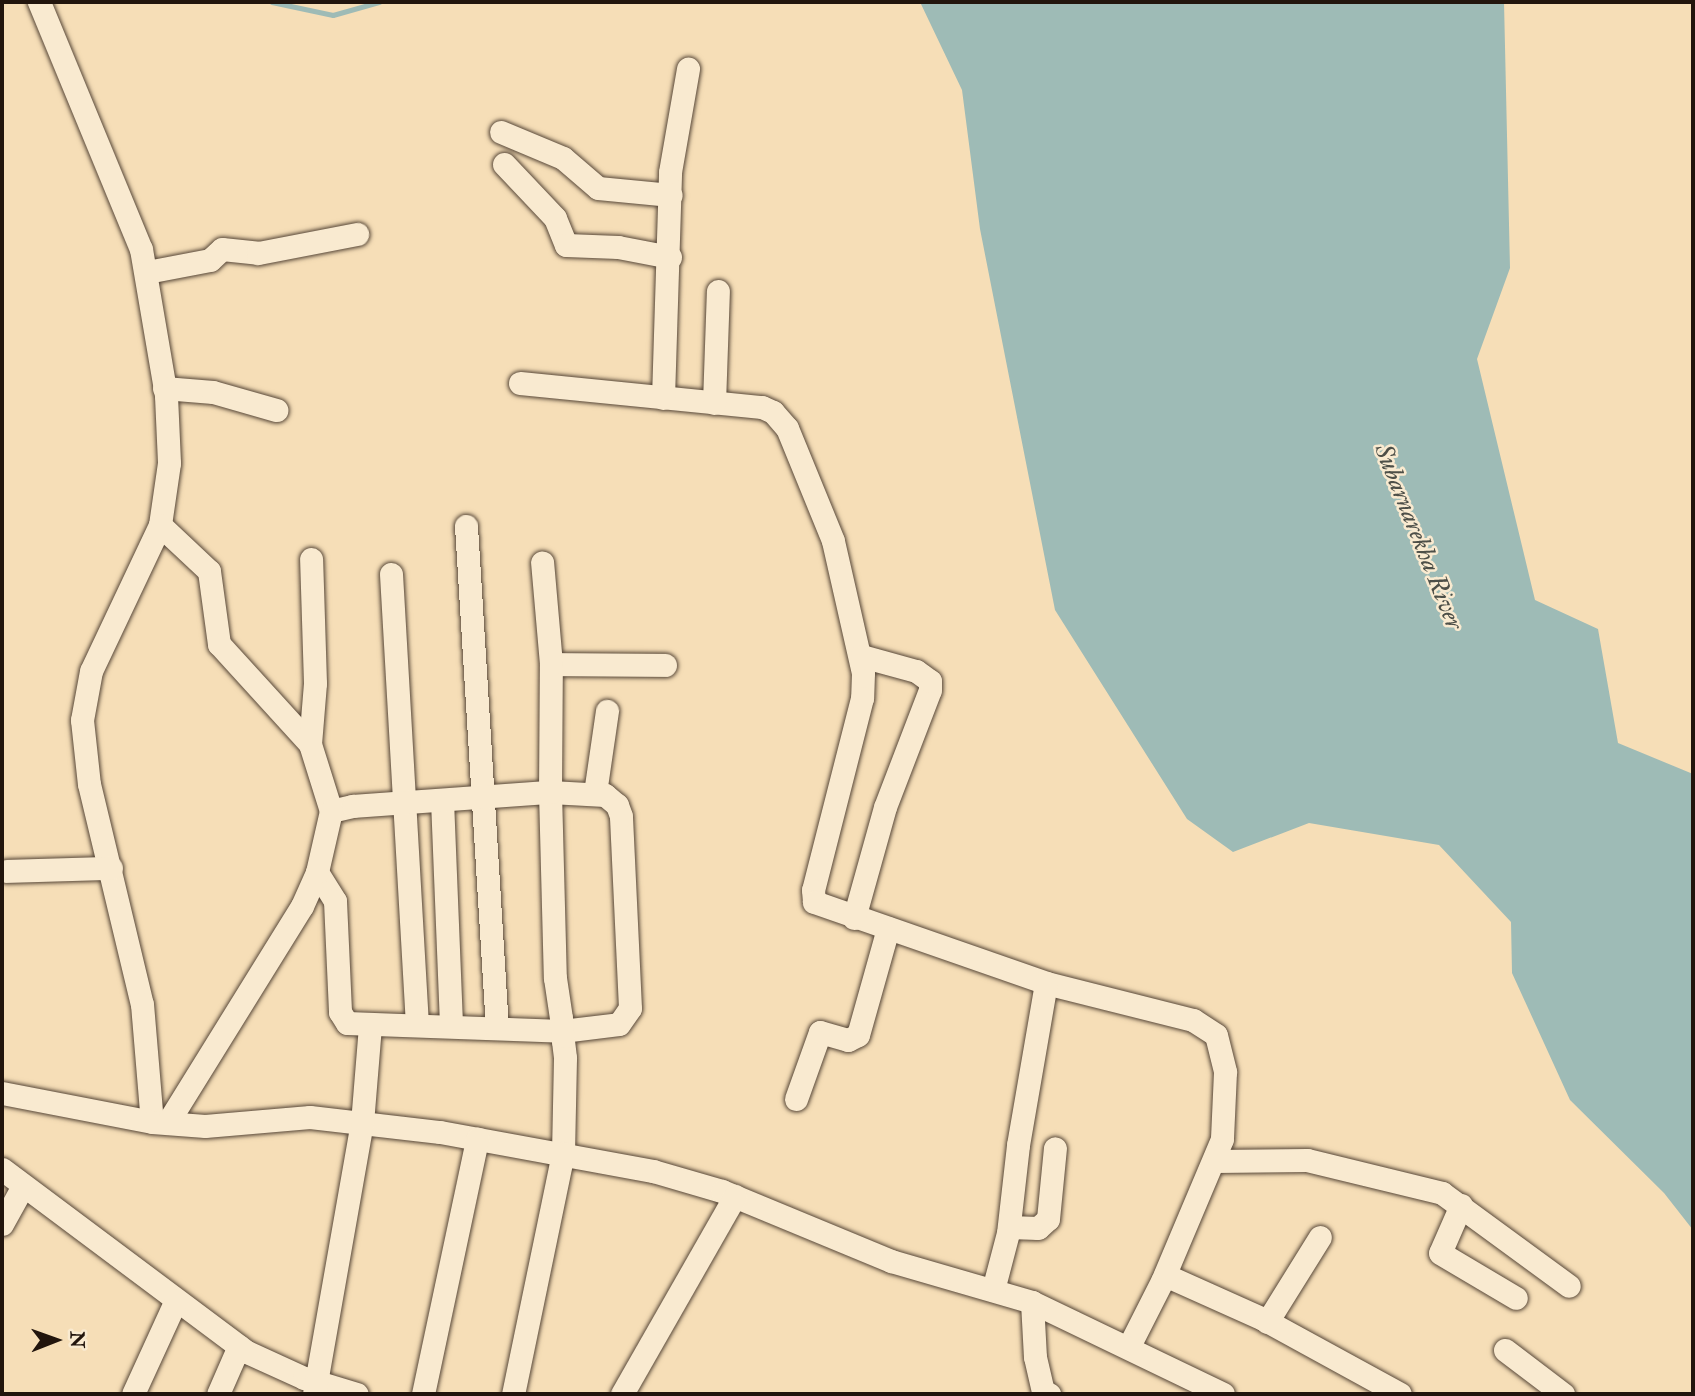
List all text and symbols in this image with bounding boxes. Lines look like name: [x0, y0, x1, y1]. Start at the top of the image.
water label: Subarnarekha River: [1367, 440, 1469, 634]
north arrow: [21, 1305, 91, 1375]
text: N: [65, 1331, 89, 1348]

